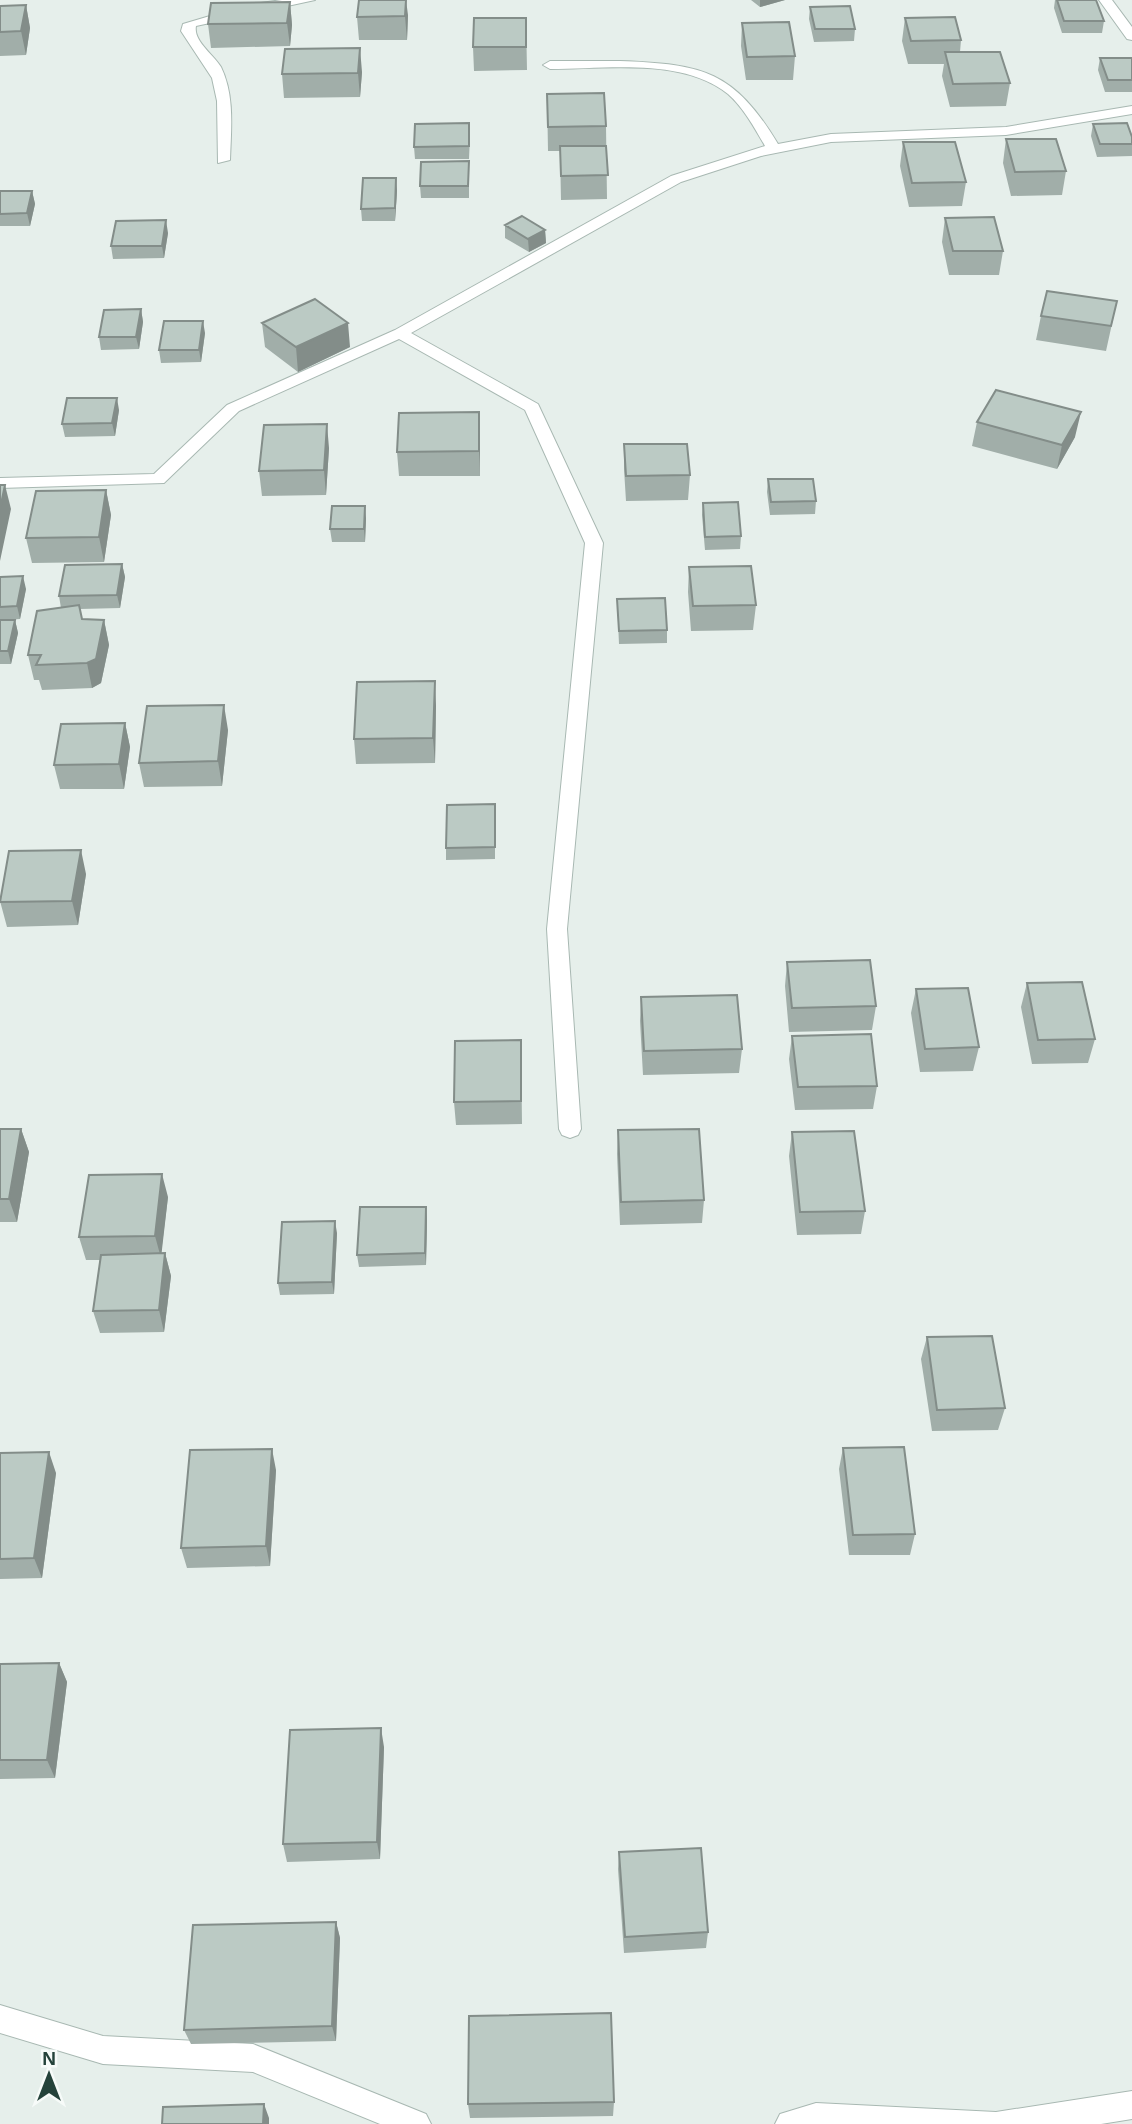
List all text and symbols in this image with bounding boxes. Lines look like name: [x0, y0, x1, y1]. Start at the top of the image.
north arrow: [14, 2040, 84, 2110]
text: N: [42, 2048, 56, 2069]

